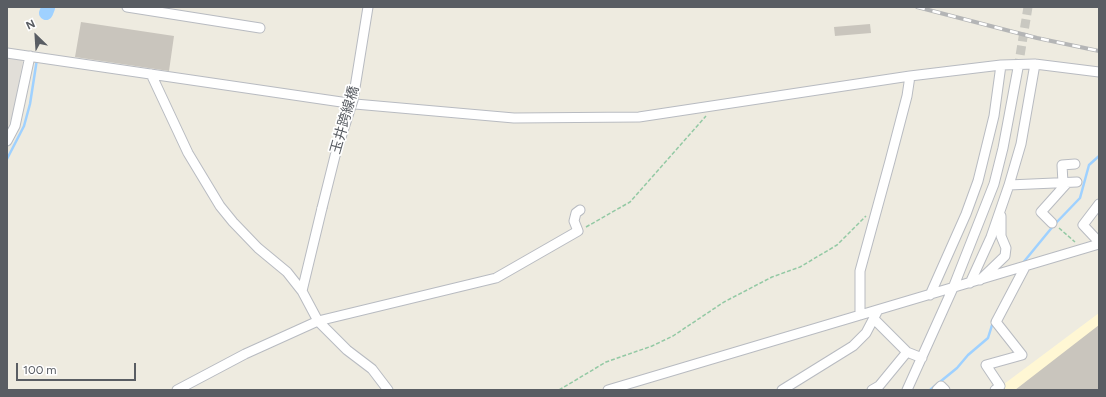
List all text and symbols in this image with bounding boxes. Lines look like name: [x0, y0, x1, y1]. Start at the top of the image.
north arrow: [16, 16, 56, 56]
text: N: [24, 17, 37, 32]
street label: 玉井跨線橋: [327, 84, 363, 156]
scale bar: [18, 355, 138, 381]
text: 100 m: [23, 363, 57, 377]

